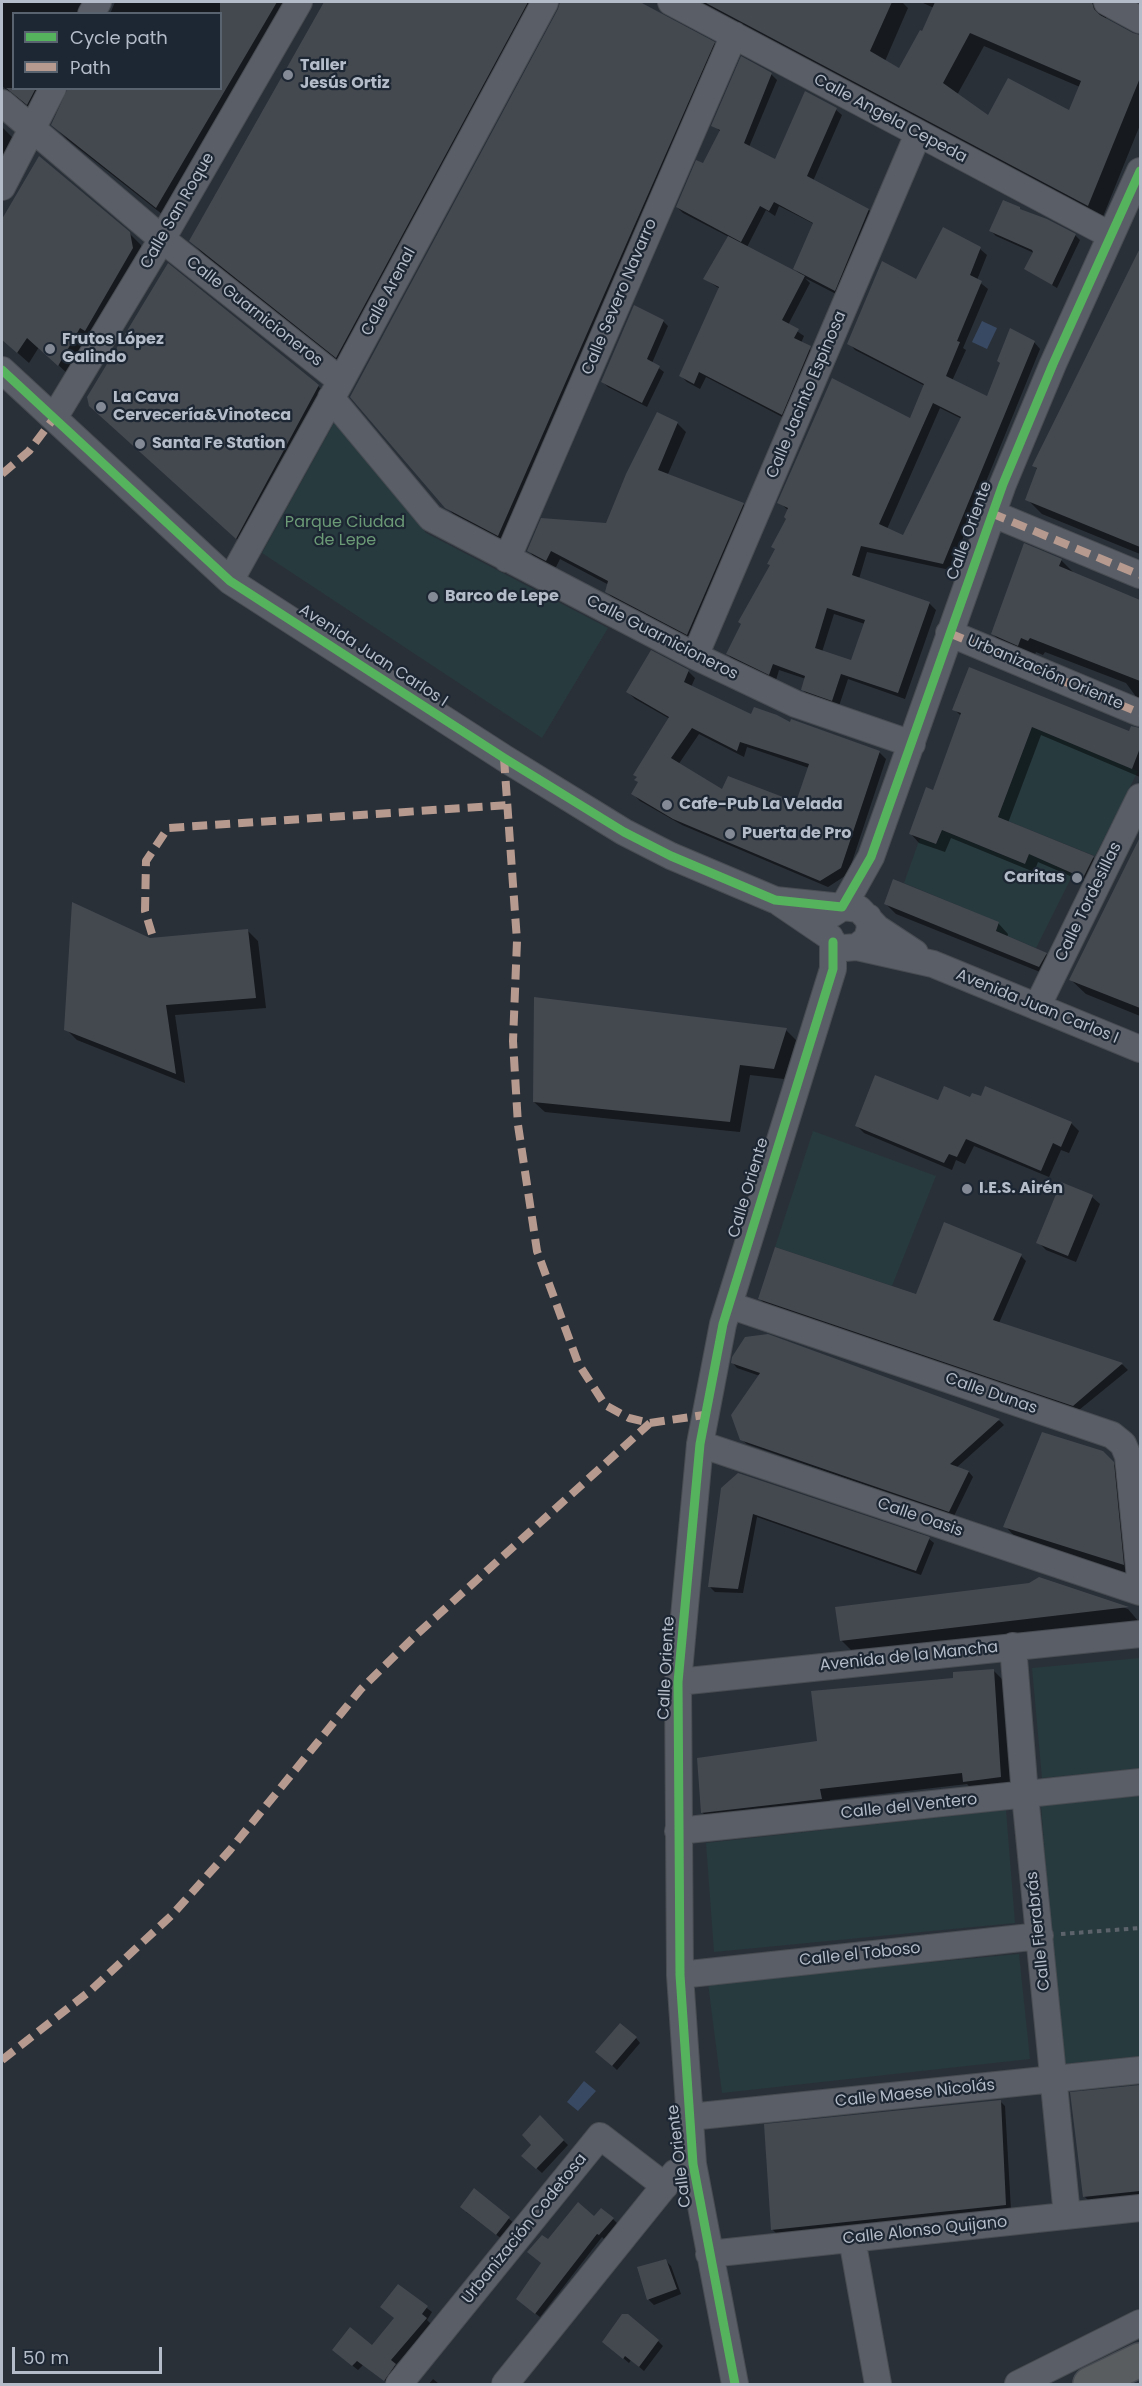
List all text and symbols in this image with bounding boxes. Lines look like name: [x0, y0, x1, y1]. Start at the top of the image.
legend: [12, 12, 222, 90]
text: Cycle path: [70, 25, 168, 50]
text: Path: [70, 55, 111, 80]
place label: Taller Jesús Ortiz: [300, 56, 390, 94]
marker: Taller Jesús Ortiz: [281, 68, 295, 82]
street label: Calle Angela Cepeda: [810, 70, 970, 168]
street label: Calle San Roque: [137, 150, 219, 272]
street label: Calle Severo Navarro: [578, 216, 662, 378]
street label: Calle Arenal: [358, 245, 420, 339]
street label: Calle Guarnicioneros: [182, 253, 326, 371]
street label: Calle Jacinto Espinosa: [763, 309, 851, 481]
place label: Frutos López Galindo: [62, 330, 164, 368]
marker: Frutos López Galindo: [43, 342, 57, 356]
place label: La Cava Cervecería&Vinoteca: [113, 388, 291, 426]
marker: La Cava Cervecería&Vinoteca: [94, 400, 108, 414]
place label: Santa Fe Station: [152, 434, 286, 454]
marker: Santa Fe Station: [133, 437, 147, 451]
street label: Calle Oriente: [943, 479, 997, 583]
park label: Parque Ciudad de Lepe: [285, 513, 405, 551]
place label: Barco de Lepe: [445, 587, 559, 607]
marker: Barco de Lepe: [426, 590, 440, 604]
street label: Calle Guarnicioneros: [583, 591, 741, 685]
street label: Avenida Juan Carlos I: [295, 601, 451, 711]
street label: Urbanización Oriente: [964, 631, 1126, 715]
place label: Cafe-Pub La Velada: [679, 795, 843, 815]
marker: Cafe-Pub La Velada: [660, 798, 674, 812]
place label: Puerta de Pro: [742, 824, 851, 844]
marker: Puerta de Pro: [723, 827, 737, 841]
street label: Calle Tordesillas: [1052, 839, 1126, 965]
place label: Caritas: [1004, 868, 1065, 888]
marker: Caritas: [1070, 871, 1084, 885]
street label: Avenida Juan Carlos I: [953, 966, 1121, 1048]
street label: Calle Oriente: [725, 1136, 773, 1240]
place label: I.E.S. Airén: [979, 1179, 1063, 1199]
marker: I.E.S. Airén: [960, 1182, 974, 1196]
street label: Calle Dunas: [942, 1369, 1040, 1419]
street label: Calle Oasis: [875, 1494, 965, 1542]
street label: Calle Oriente: [655, 1616, 679, 1720]
street label: Avenida de la Mancha: [819, 1638, 999, 1676]
street label: Calle del Ventero: [840, 1790, 978, 1824]
street label: Calle Fierabrás: [1023, 1870, 1055, 1992]
street label: Calle el Toboso: [798, 1939, 922, 1971]
street label: Calle Maese Nicolás: [834, 2076, 996, 2112]
street label: Calle Oriente: [664, 2103, 696, 2209]
street label: Urbanización Codetosa: [458, 2150, 592, 2308]
street label: Calle Alonso Quijano: [842, 2213, 1008, 2249]
scale bar: [15, 2335, 165, 2373]
text: 50 m: [23, 2345, 69, 2370]

